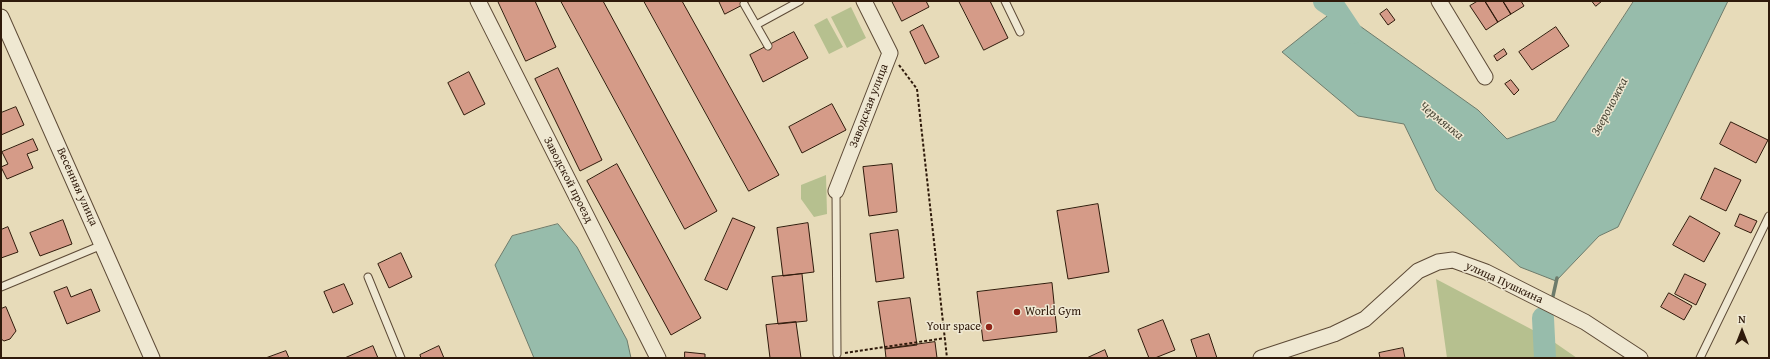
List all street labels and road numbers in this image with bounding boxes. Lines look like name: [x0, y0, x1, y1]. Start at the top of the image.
street label: Заводская улица: [846, 62, 892, 150]
street label: Заводской проезд: [540, 135, 596, 225]
street label: Весенняя улица: [53, 145, 101, 229]
street label: улица Пушкина: [1463, 259, 1545, 307]

